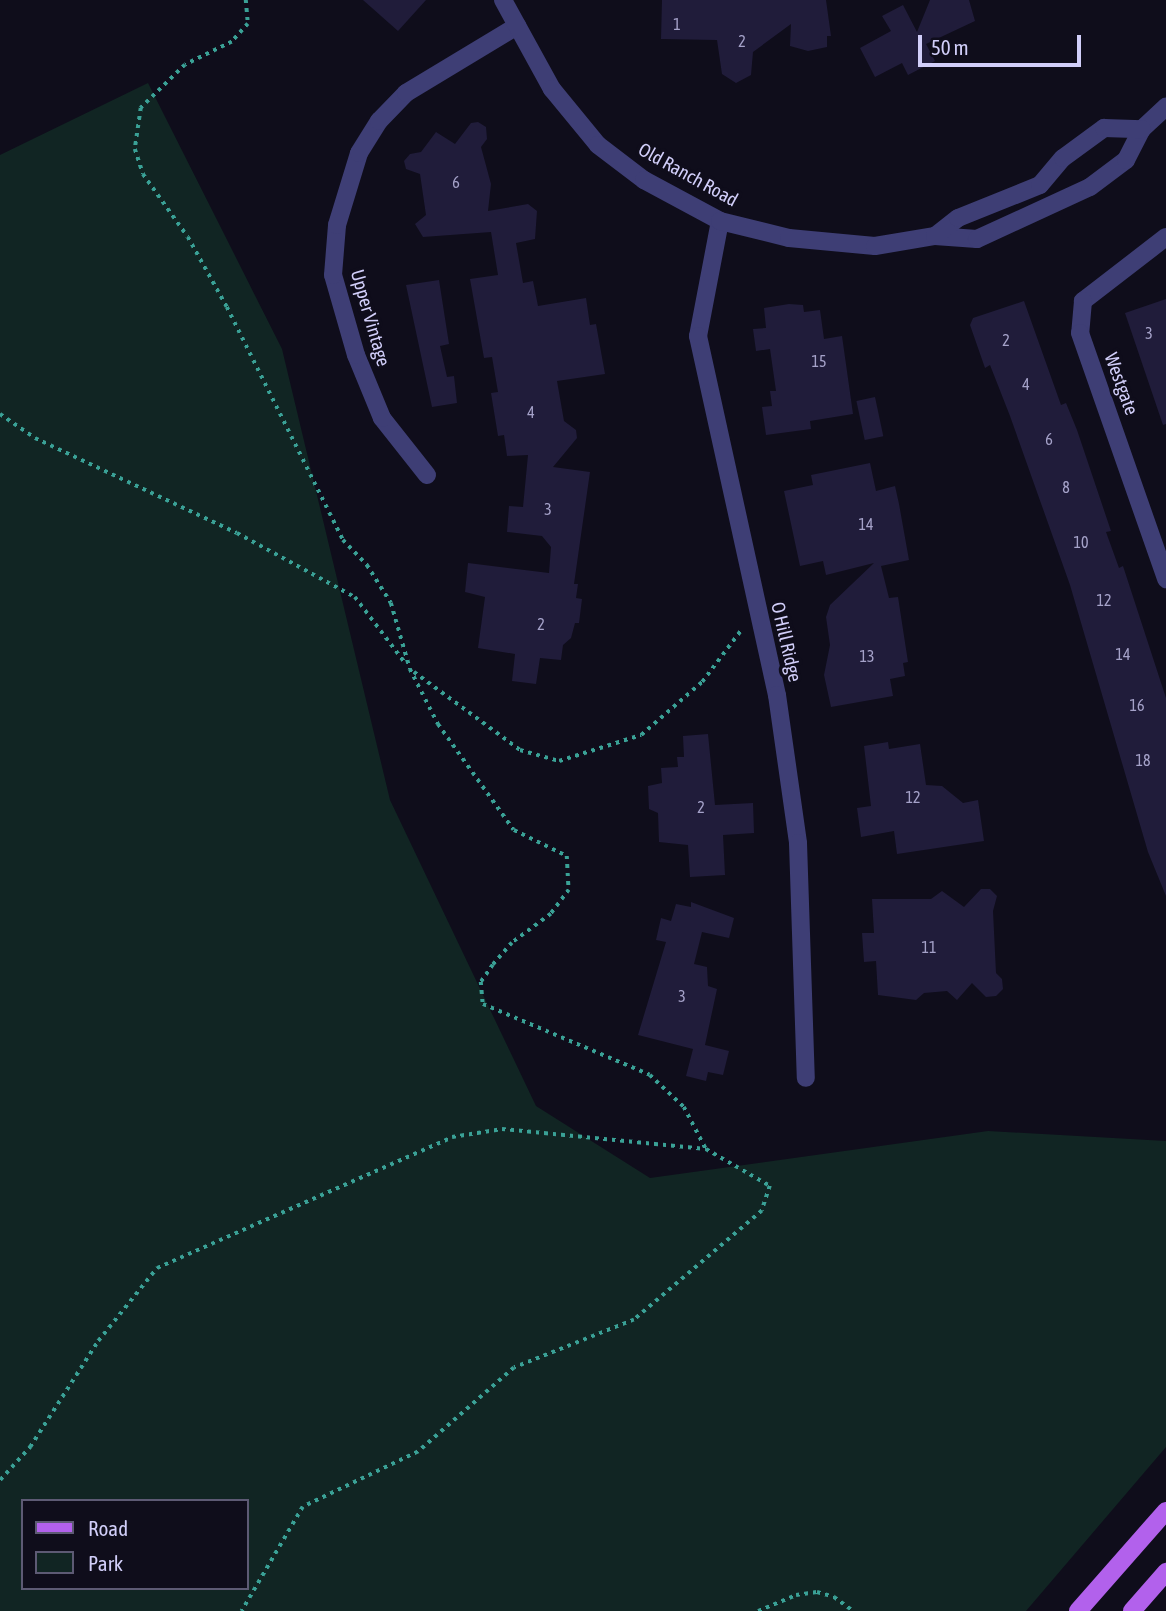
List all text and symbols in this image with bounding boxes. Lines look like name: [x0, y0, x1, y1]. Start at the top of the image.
house number: 1: [673, 14, 681, 34]
scale bar: [921, 21, 1084, 65]
house number: 2: [738, 31, 746, 51]
text: 50 m: [931, 35, 969, 59]
street label: Old Ranch Road: [634, 138, 742, 212]
house number: 6: [452, 172, 460, 192]
street label: Upper Vintage: [345, 267, 395, 369]
house number: 3: [1145, 323, 1153, 343]
house number: 2: [1002, 330, 1010, 350]
street label: Westgate: [1099, 350, 1143, 418]
house number: 15: [811, 351, 827, 371]
house number: 4: [1022, 374, 1030, 394]
house number: 4: [527, 402, 535, 422]
house number: 6: [1045, 429, 1053, 449]
house number: 8: [1062, 477, 1070, 497]
house number: 3: [544, 499, 552, 519]
house number: 14: [858, 514, 874, 534]
house number: 10: [1073, 532, 1089, 552]
house number: 12: [1096, 590, 1112, 610]
street label: O Hill Ridge: [766, 600, 806, 684]
house number: 2: [537, 614, 545, 634]
house number: 14: [1115, 644, 1131, 664]
house number: 13: [859, 646, 875, 666]
house number: 16: [1129, 695, 1145, 715]
house number: 18: [1135, 750, 1151, 770]
house number: 12: [905, 787, 921, 807]
house number: 2: [697, 797, 705, 817]
house number: 11: [921, 937, 937, 957]
house number: 3: [678, 986, 686, 1006]
legend: [21, 1499, 248, 1590]
text: Road: [88, 1516, 128, 1540]
text: Park: [88, 1551, 123, 1575]

